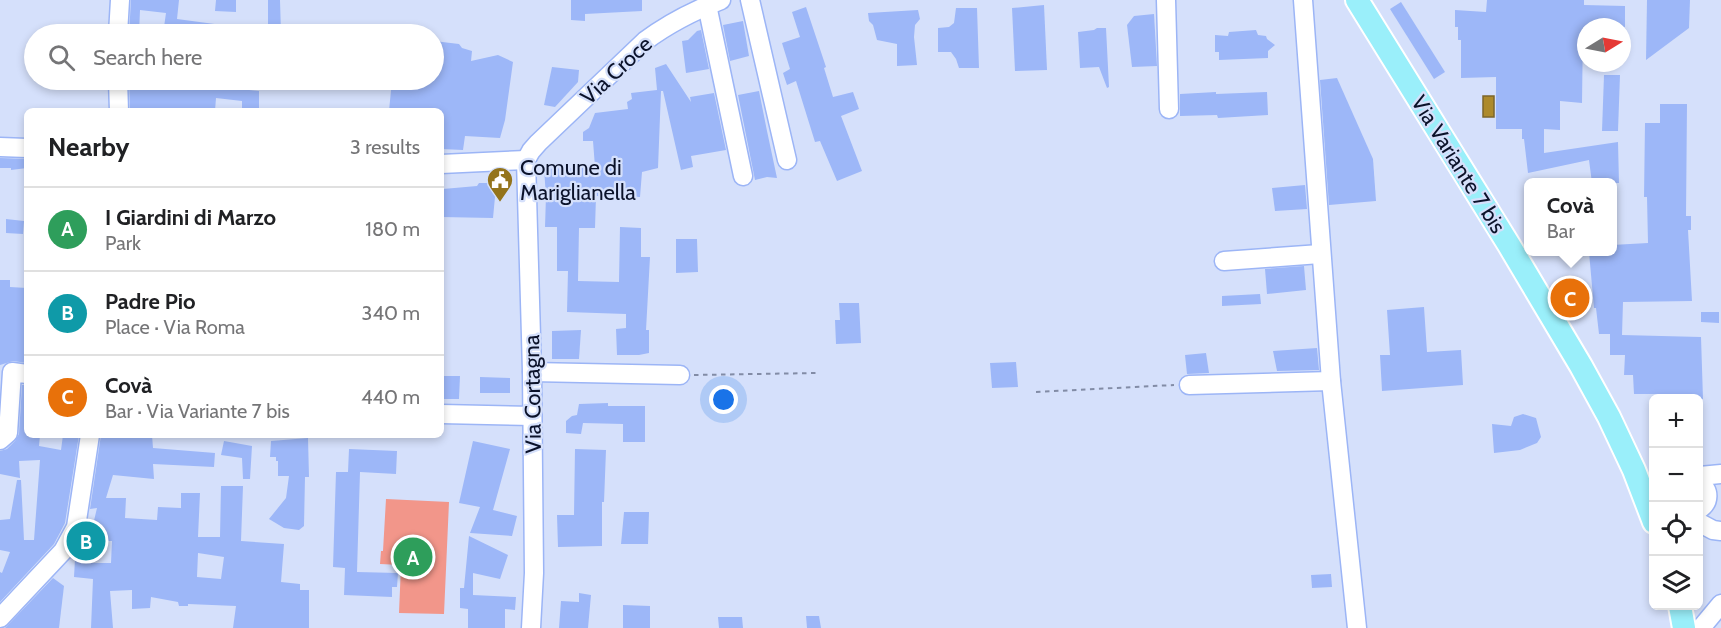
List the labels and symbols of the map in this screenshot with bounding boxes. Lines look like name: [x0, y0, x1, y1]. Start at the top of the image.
north arrow: [1577, 18, 1631, 72]
street label: Via Croce: [575, 31, 658, 110]
street label: Via Variante 7 bis: [1405, 90, 1512, 238]
place label: Comune di Mariglianella: [520, 154, 636, 206]
public building icon: Comune di Mariglianella: [485, 165, 515, 203]
pin: C: [1550, 276, 1590, 320]
street label: Via Cortagna: [518, 334, 547, 454]
your location: [709, 385, 738, 414]
pin: B: [66, 518, 106, 564]
pin: A: [394, 534, 432, 580]

